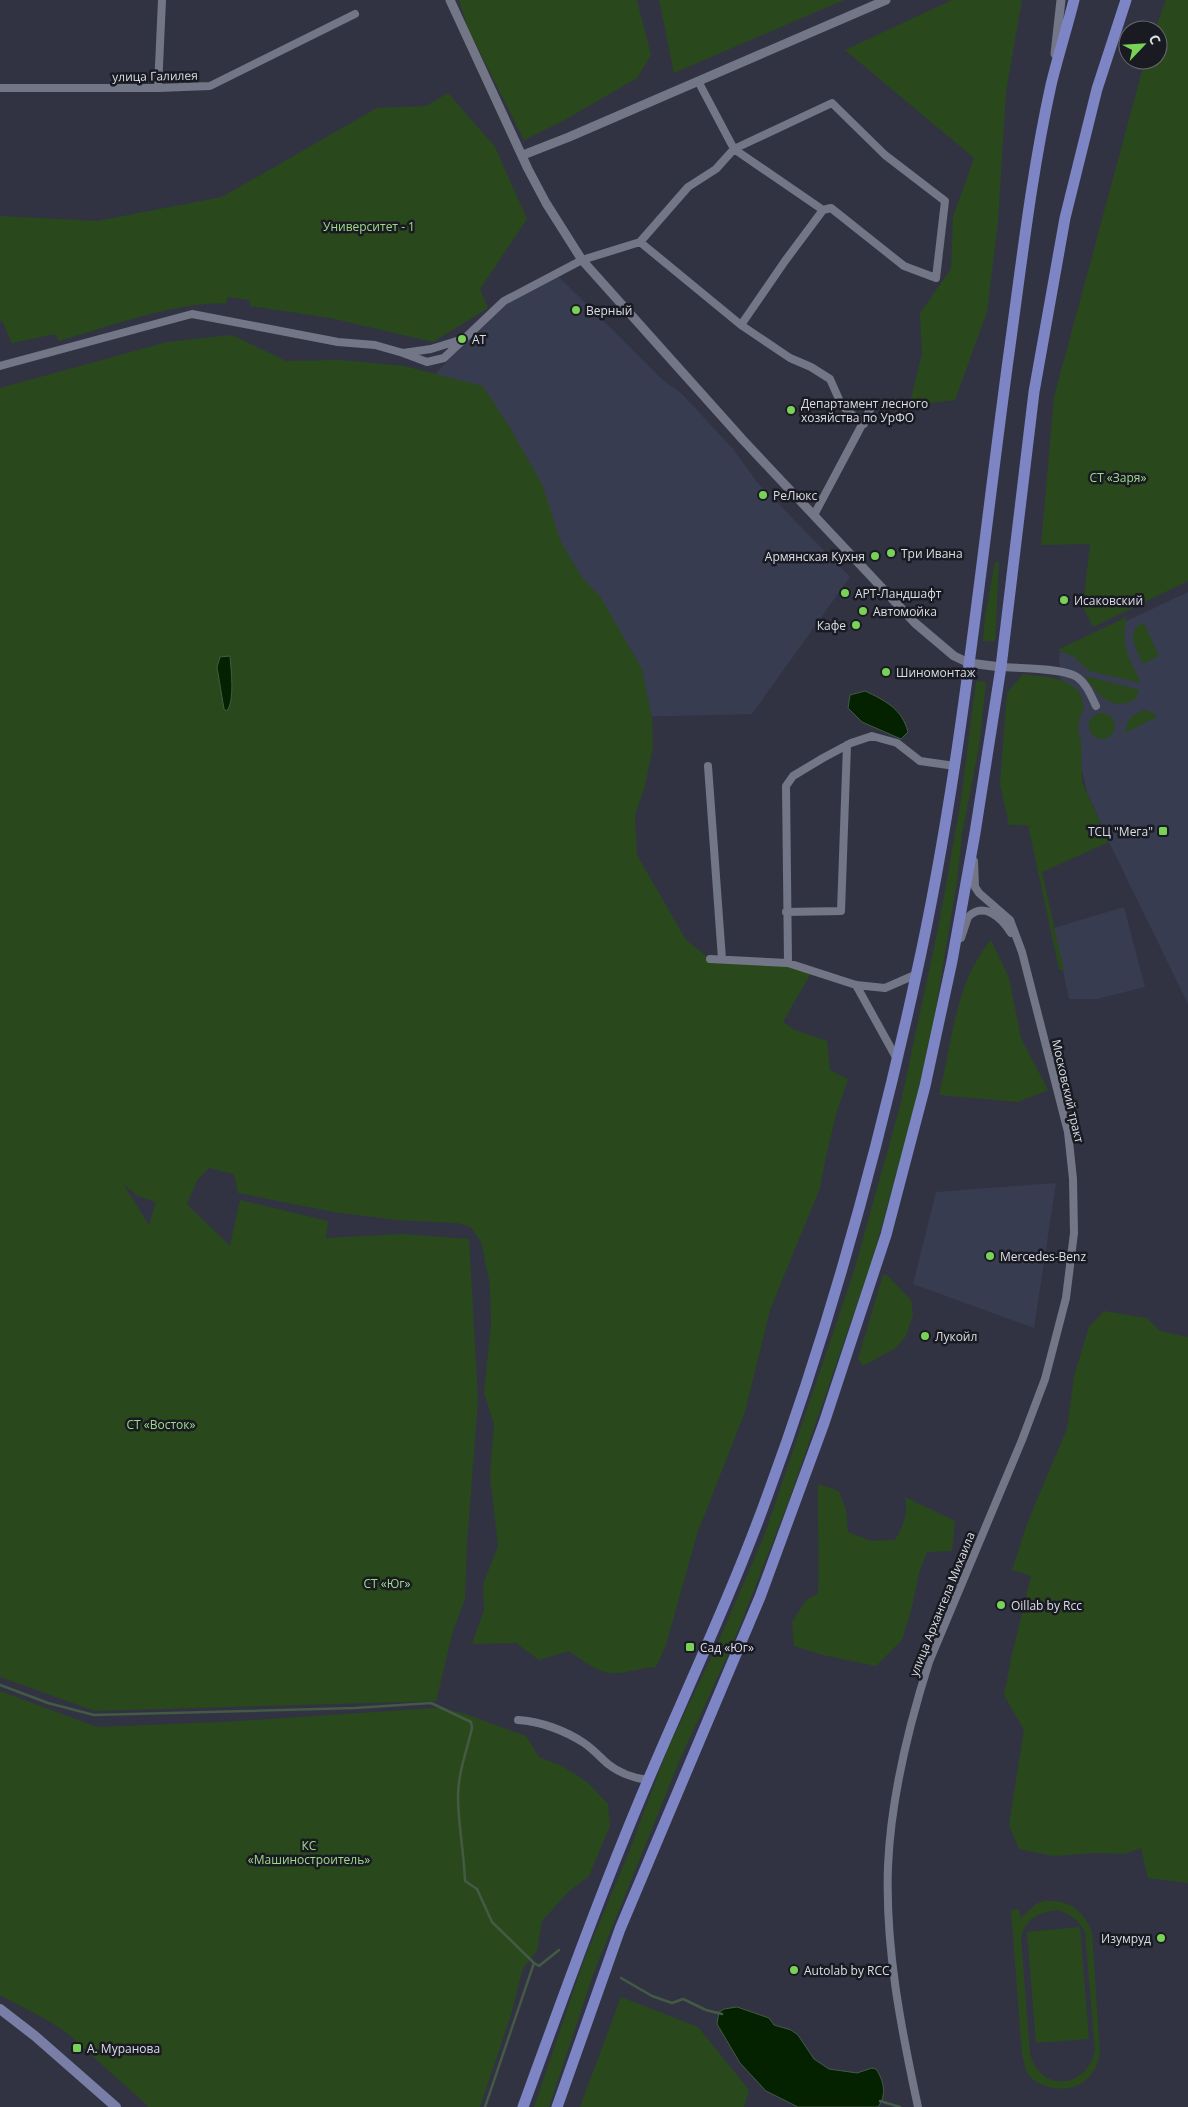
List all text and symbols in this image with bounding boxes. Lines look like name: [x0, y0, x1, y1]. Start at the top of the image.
north arrow: [1118, 20, 1168, 70]
text: С: [1145, 31, 1166, 47]
street label: улица Галилея: [112, 67, 198, 85]
park label: Университет - 1: [323, 218, 415, 235]
place label: Верный: [586, 302, 632, 319]
marker: Верный: [570, 304, 582, 316]
place label: AT: [472, 331, 487, 348]
marker: AT: [456, 333, 468, 345]
place label: Департамент лесного хозяйства по УрФО: [801, 395, 928, 426]
marker: Департамент лесного хозяйства по УрФО: [785, 404, 797, 416]
park label: СТ «Заря»: [1090, 469, 1146, 486]
place label: РеЛюкс: [773, 487, 818, 504]
marker: РеЛюкс: [757, 489, 769, 501]
place label: Три Ивана: [901, 545, 963, 562]
marker: Три Ивана: [885, 547, 897, 559]
place label: Армянская Кухня: [765, 548, 865, 565]
marker: Армянская Кухня: [869, 550, 881, 562]
place label: АРТ-Ландшафт: [855, 585, 942, 602]
marker: АРТ-Ландшафт: [839, 587, 851, 599]
place label: Исаковский: [1074, 592, 1143, 609]
marker: Исаковский: [1058, 594, 1070, 606]
place label: Автомойка: [873, 603, 937, 620]
marker: Автомойка: [857, 605, 869, 617]
place label: Кафе: [817, 617, 846, 634]
marker: Кафе: [850, 619, 862, 631]
place label: Шиномонтаж: [896, 664, 976, 681]
marker: Шиномонтаж: [880, 666, 892, 678]
place label: ТСЦ "Мега": [1088, 823, 1153, 840]
marker: ТСЦ "Мега": [1157, 825, 1169, 837]
street label: Московский тракт: [1048, 1037, 1088, 1145]
place label: Mercedes-Benz: [1000, 1248, 1086, 1265]
marker: Mercedes-Benz: [984, 1250, 996, 1262]
place label: Лукойл: [935, 1328, 977, 1345]
marker: Лукойл: [919, 1330, 931, 1342]
park label: СТ «Восток»: [127, 1416, 196, 1433]
street label: улица Архангела Михаила: [905, 1529, 979, 1679]
park label: СТ «Юг»: [364, 1575, 411, 1592]
place label: Oillab by Rcc: [1011, 1597, 1082, 1614]
marker: Oillab by Rcc: [995, 1599, 1007, 1611]
place label: Сад «Юг»: [700, 1639, 754, 1656]
marker: Сад «Юг»: [684, 1641, 696, 1653]
park label: КС «Машиностроитель»: [248, 1837, 370, 1868]
place label: Изумруд: [1101, 1930, 1151, 1947]
marker: Изумруд: [1155, 1932, 1167, 1944]
place label: Autolab by RCC: [804, 1962, 890, 1979]
marker: Autolab by RCC: [788, 1964, 800, 1976]
place label: А. Муранова: [87, 2040, 160, 2057]
marker: А. Муранова: [71, 2042, 83, 2054]

